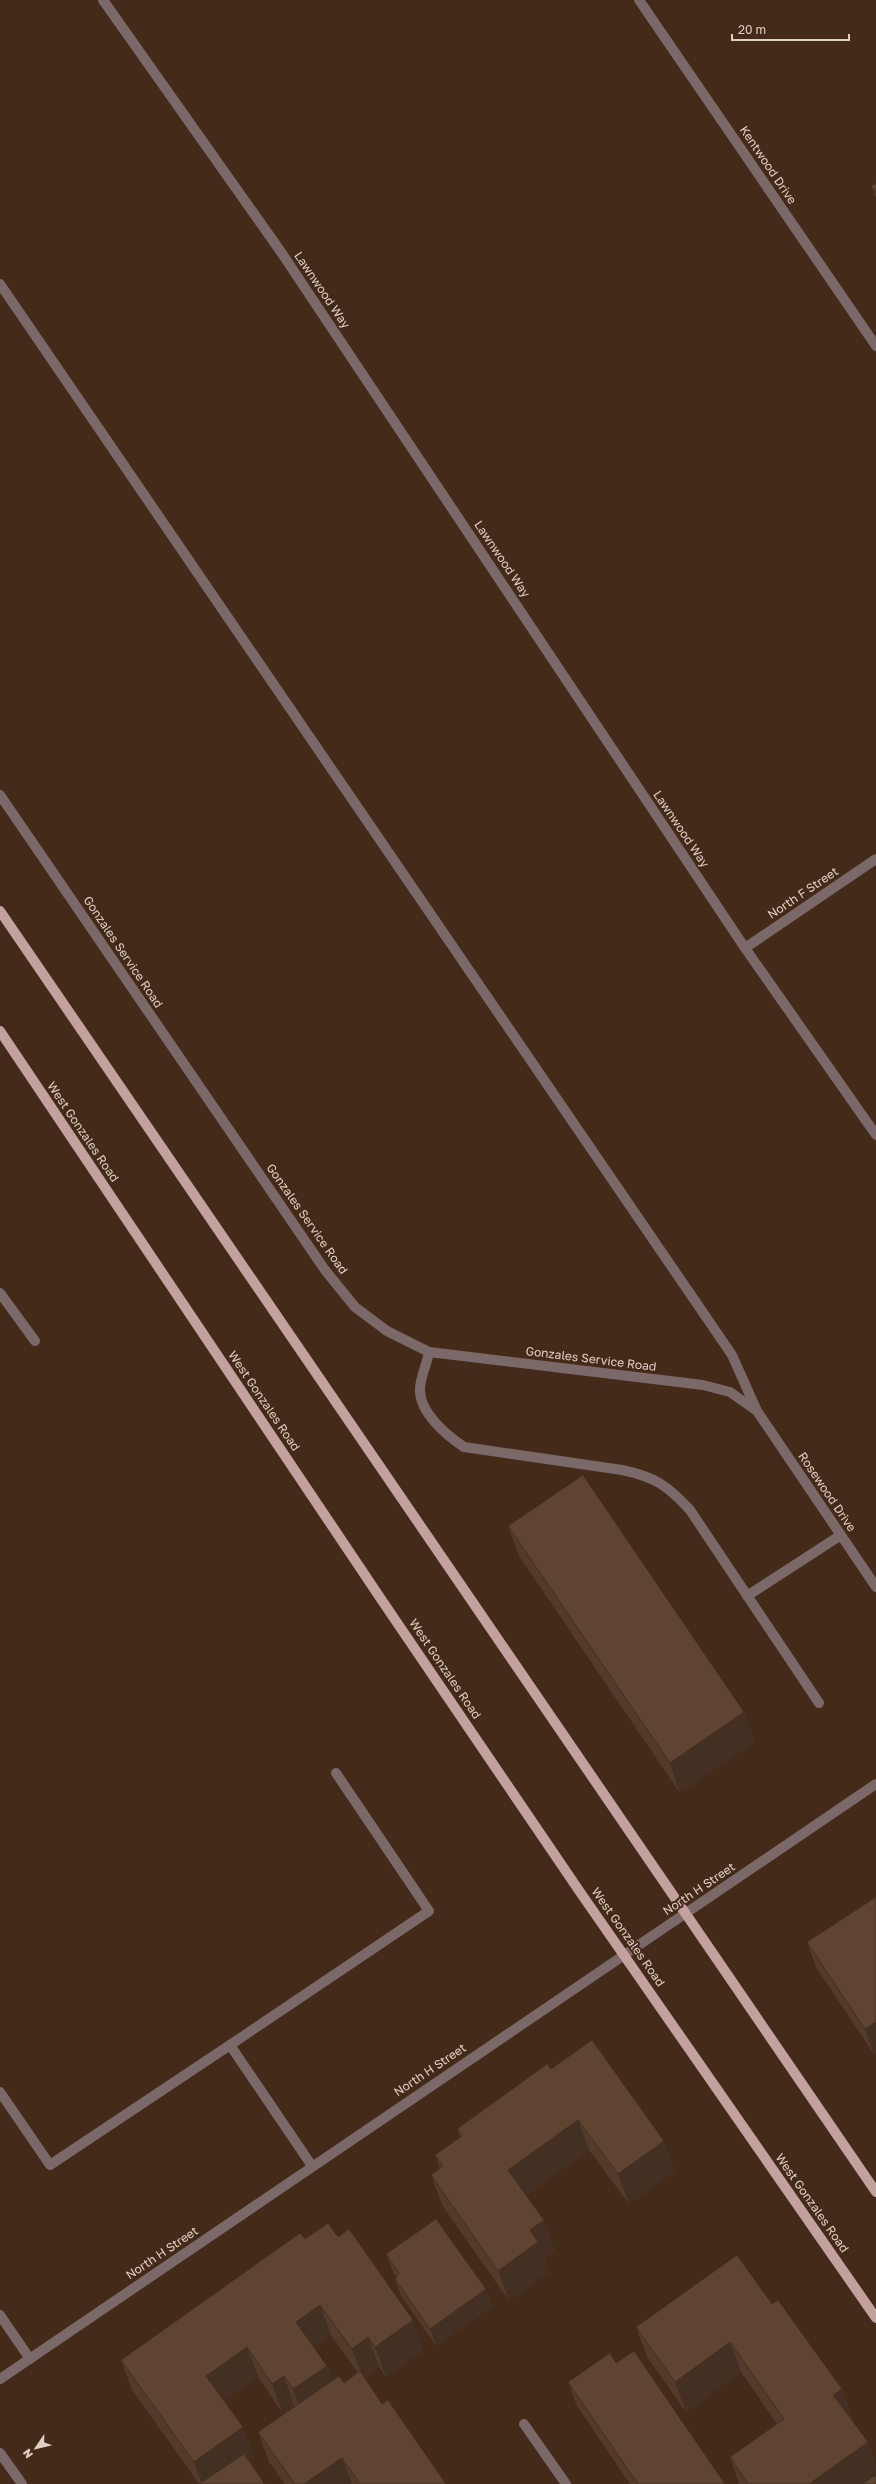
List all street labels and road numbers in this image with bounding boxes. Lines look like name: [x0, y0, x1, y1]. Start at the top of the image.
street label: Kentwood Drive: [737, 123, 800, 207]
street label: Lawnwood Way: [291, 249, 354, 331]
street label: Lawnwood Way: [471, 518, 534, 600]
street label: Lawnwood Way: [650, 788, 713, 870]
street label: North F Street: [764, 863, 841, 922]
street label: Gonzales Service Road: [80, 893, 166, 1010]
street label: West Gonzales Road: [44, 1079, 122, 1185]
street label: Gonzales Service Road: [264, 1161, 351, 1277]
street label: Gonzales Service Road: [525, 1343, 657, 1374]
street label: West Gonzales Road: [225, 1348, 303, 1454]
street label: Rosewood Drive: [795, 1449, 860, 1534]
street label: West Gonzales Road: [406, 1616, 484, 1722]
street label: North H Street: [660, 1859, 738, 1918]
street label: West Gonzales Road: [589, 1884, 668, 1989]
street label: North H Street: [391, 2040, 469, 2099]
street label: West Gonzales Road: [773, 2150, 852, 2255]
street label: North H Street: [123, 2223, 201, 2282]

